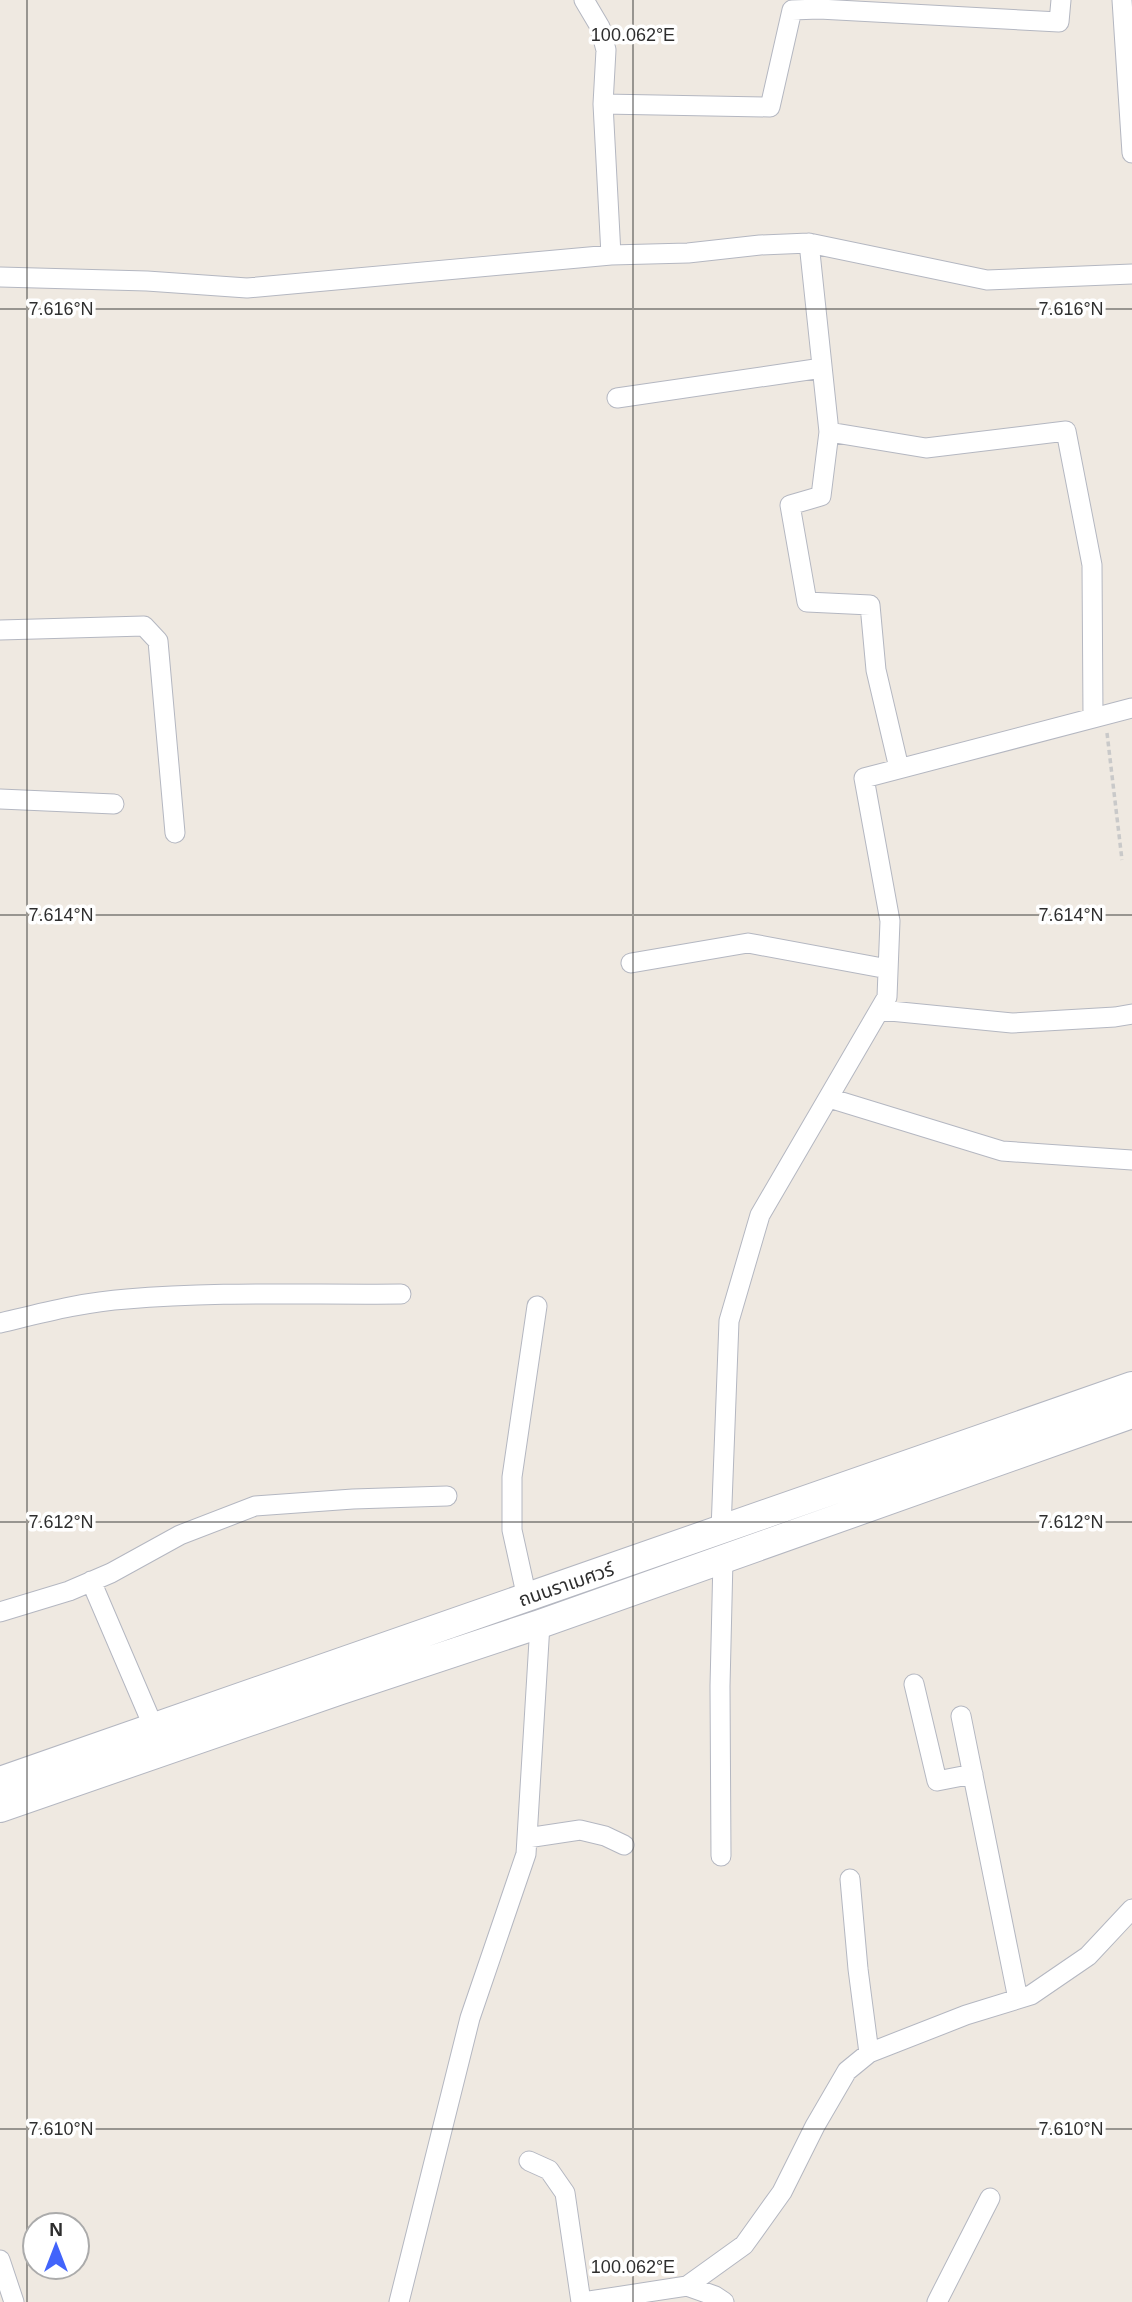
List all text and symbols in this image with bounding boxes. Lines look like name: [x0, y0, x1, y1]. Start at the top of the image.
text: 100.062°E: [591, 25, 675, 45]
text: 7.616°N: [28, 299, 94, 319]
text: 7.616°N: [1038, 299, 1104, 319]
text: 7.614°N: [28, 905, 94, 925]
text: 7.614°N: [1038, 905, 1104, 925]
text: 7.612°N: [28, 1512, 94, 1532]
text: 7.612°N: [1038, 1512, 1104, 1532]
street label: ถนนราเมศวร์: [516, 1558, 618, 1611]
text: 7.610°N: [28, 2119, 94, 2139]
text: 7.610°N: [1038, 2119, 1104, 2139]
north arrow: [21, 2211, 91, 2281]
text: N: [49, 2219, 63, 2240]
text: 100.062°E: [591, 2257, 675, 2277]

